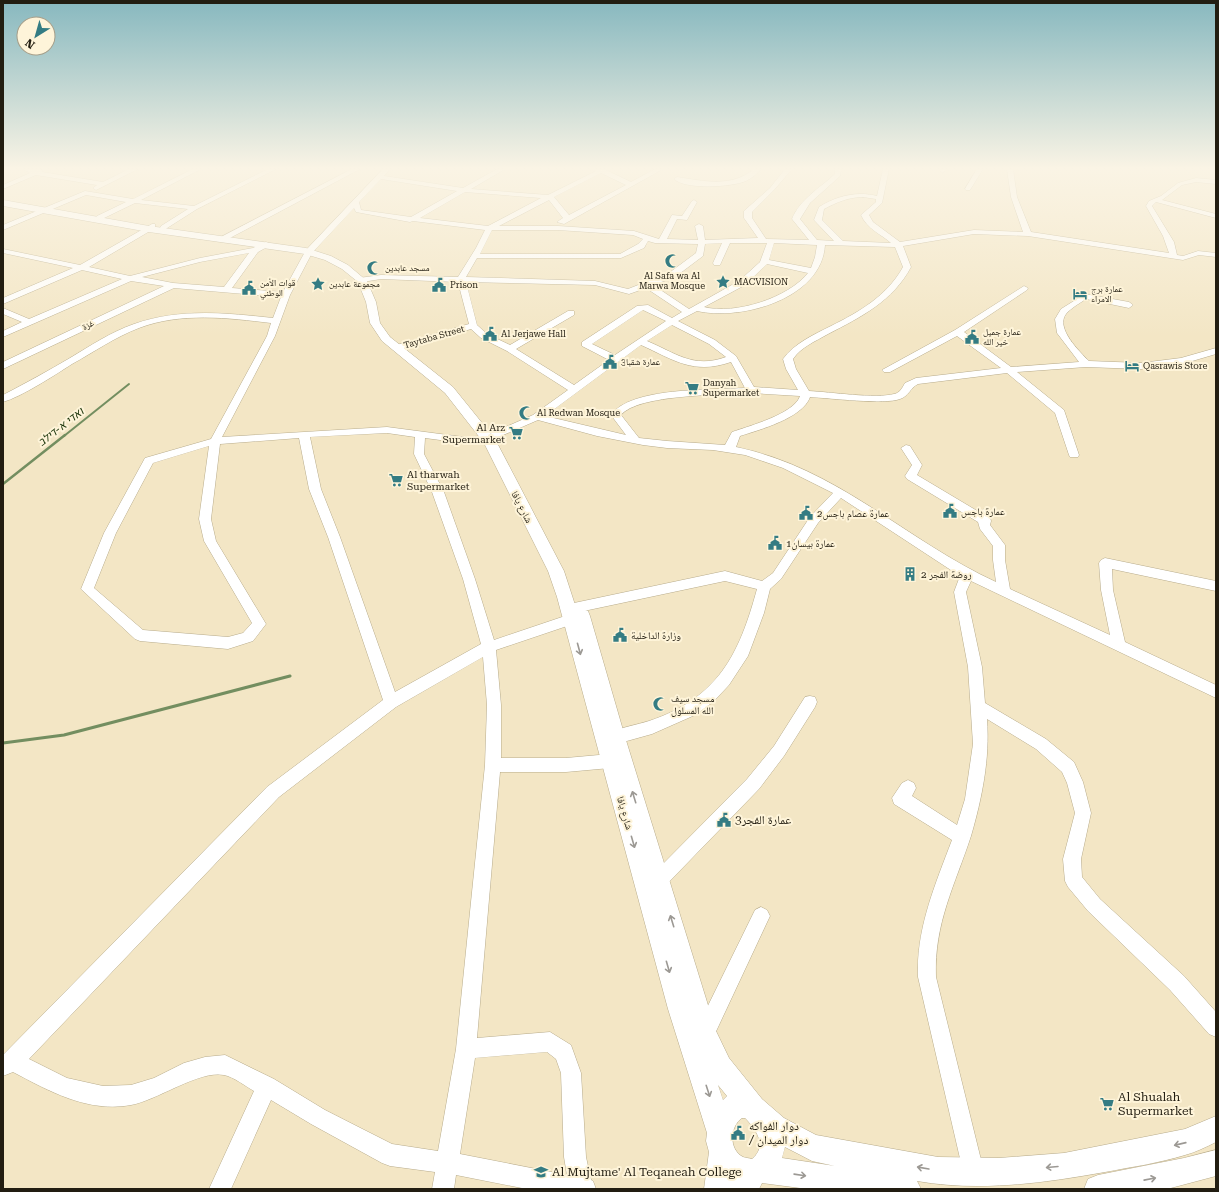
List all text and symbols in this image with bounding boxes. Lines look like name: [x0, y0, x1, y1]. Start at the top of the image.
north arrow: [16, 16, 56, 56]
text: N: [23, 36, 38, 51]
mosque icon: Al Safa wa Al Marwa Mosque: [664, 253, 680, 269]
mosque icon: مسجد عابدين: [366, 260, 382, 276]
place label: مسجد عابدين: [385, 263, 430, 273]
place label: Al Safa wa Al Marwa Mosque: [639, 271, 705, 291]
place icon: MACVISION: [715, 274, 731, 290]
place icon: مجموعة عابدين: [310, 276, 326, 292]
public building icon: Prison: [431, 277, 447, 293]
place label: MACVISION: [734, 277, 788, 287]
place label: قوات الأمن الوطني: [260, 278, 296, 300]
place label: مجموعة عابدين: [329, 279, 380, 289]
public building icon: قوات الأمن الوطني: [241, 280, 257, 296]
place label: Prison: [450, 280, 478, 290]
place label: عمارة برج الامراء: [1091, 284, 1123, 304]
hotel icon: عمارة برج الامراء: [1072, 286, 1088, 302]
street label: غزة: [80, 318, 96, 332]
street label: Taytaba Street: [403, 323, 466, 350]
public building icon: Al Jerjawe Hall: [482, 326, 498, 342]
place label: عمارة جميل خير الله: [983, 327, 1021, 347]
place label: Al Jerjawe Hall: [501, 329, 566, 339]
public building icon: عمارة جميل خير الله: [964, 329, 980, 345]
public building icon: عمارة شقبا3: [602, 354, 618, 370]
place label: عمارة شقبا3: [621, 357, 661, 367]
hotel icon: Qasrawis Store: [1124, 358, 1140, 374]
place label: Qasrawis Store: [1143, 361, 1207, 371]
place label: Danyah Supermarket: [703, 378, 760, 398]
supermarket icon: Danyah Supermarket: [684, 380, 700, 396]
water label: ואדי א-דילב: [36, 405, 87, 449]
mosque icon: Al Redwan Mosque: [518, 405, 534, 421]
place label: Al Redwan Mosque: [537, 408, 620, 418]
place label: Al Arz Supermarket: [442, 422, 505, 445]
supermarket icon: Al Arz Supermarket: [508, 425, 524, 441]
place label: Al tharwah Supermarket: [407, 469, 470, 492]
supermarket icon: Al tharwah Supermarket: [388, 472, 404, 488]
street label: شارع يافا: [508, 489, 535, 526]
public building icon: عمارة باجس: [942, 503, 958, 519]
public building icon: عمارة عصام باجس2: [798, 505, 814, 521]
place label: عمارة باجس: [961, 506, 1005, 518]
place label: عمارة عصام باجس2: [817, 508, 889, 521]
public building icon: عمارة بيسان1: [767, 535, 783, 551]
place label: عمارة بيسان1: [786, 538, 835, 550]
building icon: روضة الفجر 2: [902, 566, 918, 582]
place label: روضة الفجر 2: [921, 569, 972, 580]
public building icon: وزارة الداخلية: [612, 627, 628, 643]
place label: وزارة الداخلية: [631, 630, 681, 641]
one-way arrow: [576, 642, 584, 655]
place label: مسجد سيف الله المسلول: [671, 693, 715, 717]
mosque icon: مسجد سيف الله المسلول: [652, 696, 668, 712]
one-way arrow: [630, 790, 637, 803]
street label: شارع يافا: [614, 795, 635, 832]
public building icon: عمارة الفجر3: [716, 812, 732, 828]
place label: عمارة الفجر3: [735, 813, 791, 827]
one-way arrow: [630, 835, 637, 848]
one-way arrow: [668, 915, 675, 928]
one-way arrow: [665, 960, 672, 973]
one-way arrow: [705, 1084, 712, 1097]
place label: Al Shualah Supermarket: [1118, 1090, 1194, 1118]
supermarket icon: Al Shualah Supermarket: [1099, 1096, 1115, 1112]
place label: دوار الفواكه / دوار الميدان: [748, 1119, 808, 1147]
public building icon: دوار الفواكه / دوار الميدان: [730, 1125, 746, 1141]
one-way arrow: [1174, 1140, 1187, 1148]
school or university icon: Al Mujtame' Al Teqaneah College: [533, 1164, 549, 1180]
one-way arrow: [917, 1164, 930, 1172]
one-way arrow: [1046, 1164, 1059, 1171]
place label: Al Mujtame' Al Teqaneah College: [552, 1165, 742, 1179]
one-way arrow: [793, 1171, 806, 1179]
one-way arrow: [1143, 1174, 1156, 1182]

